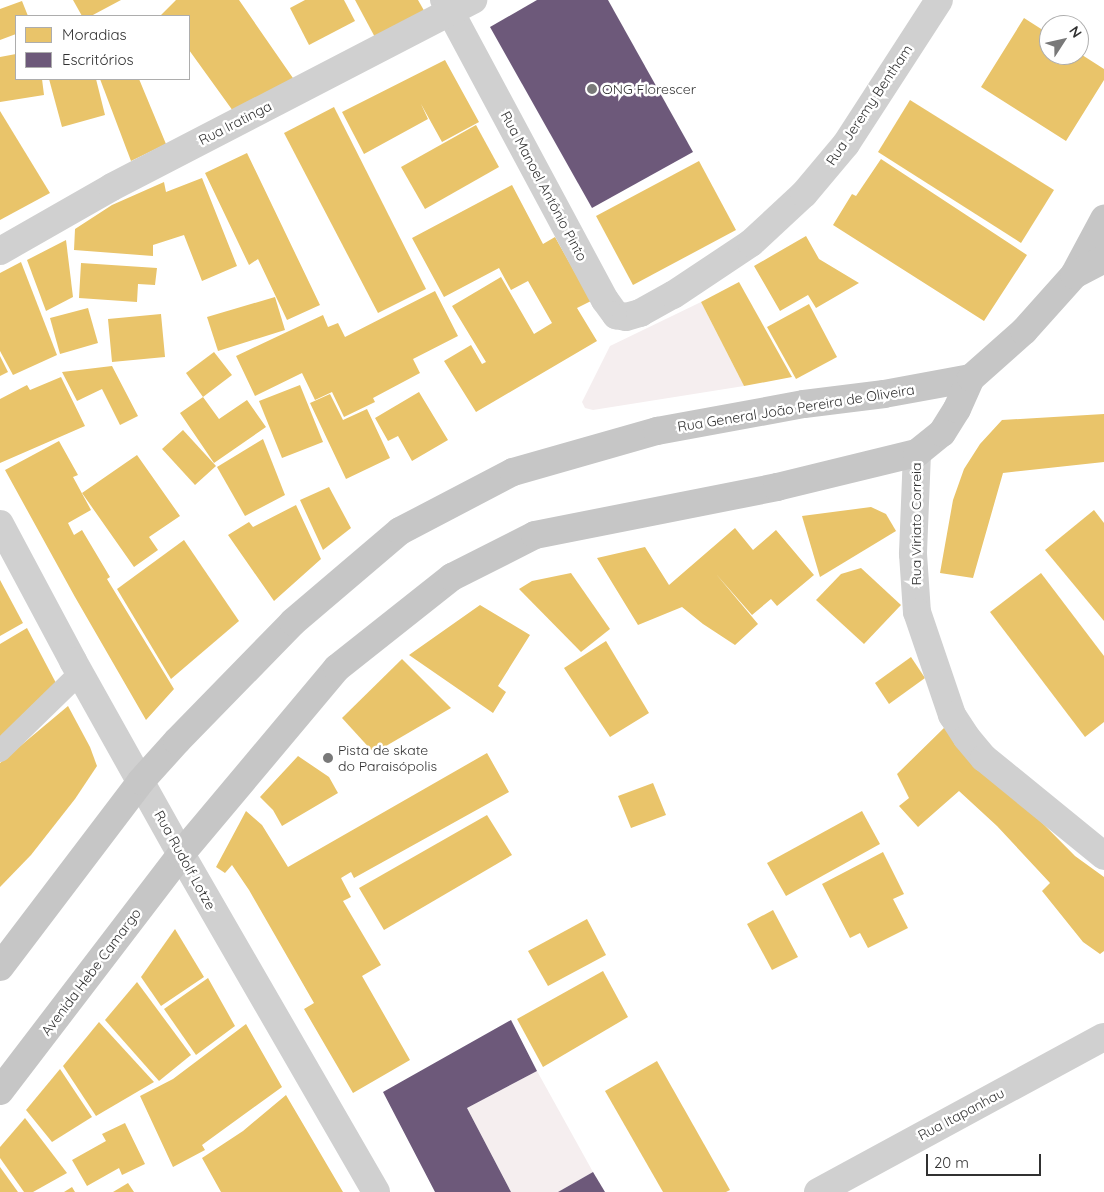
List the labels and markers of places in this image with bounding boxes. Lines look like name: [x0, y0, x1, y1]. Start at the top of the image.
place label: ONG Florescer: [602, 81, 696, 97]
marker: ONG Florescer: [586, 83, 598, 95]
place label: Pista de skate do Paraisópolis: [338, 742, 437, 774]
marker: Pista de skate do Paraisópolis: [322, 752, 334, 764]

